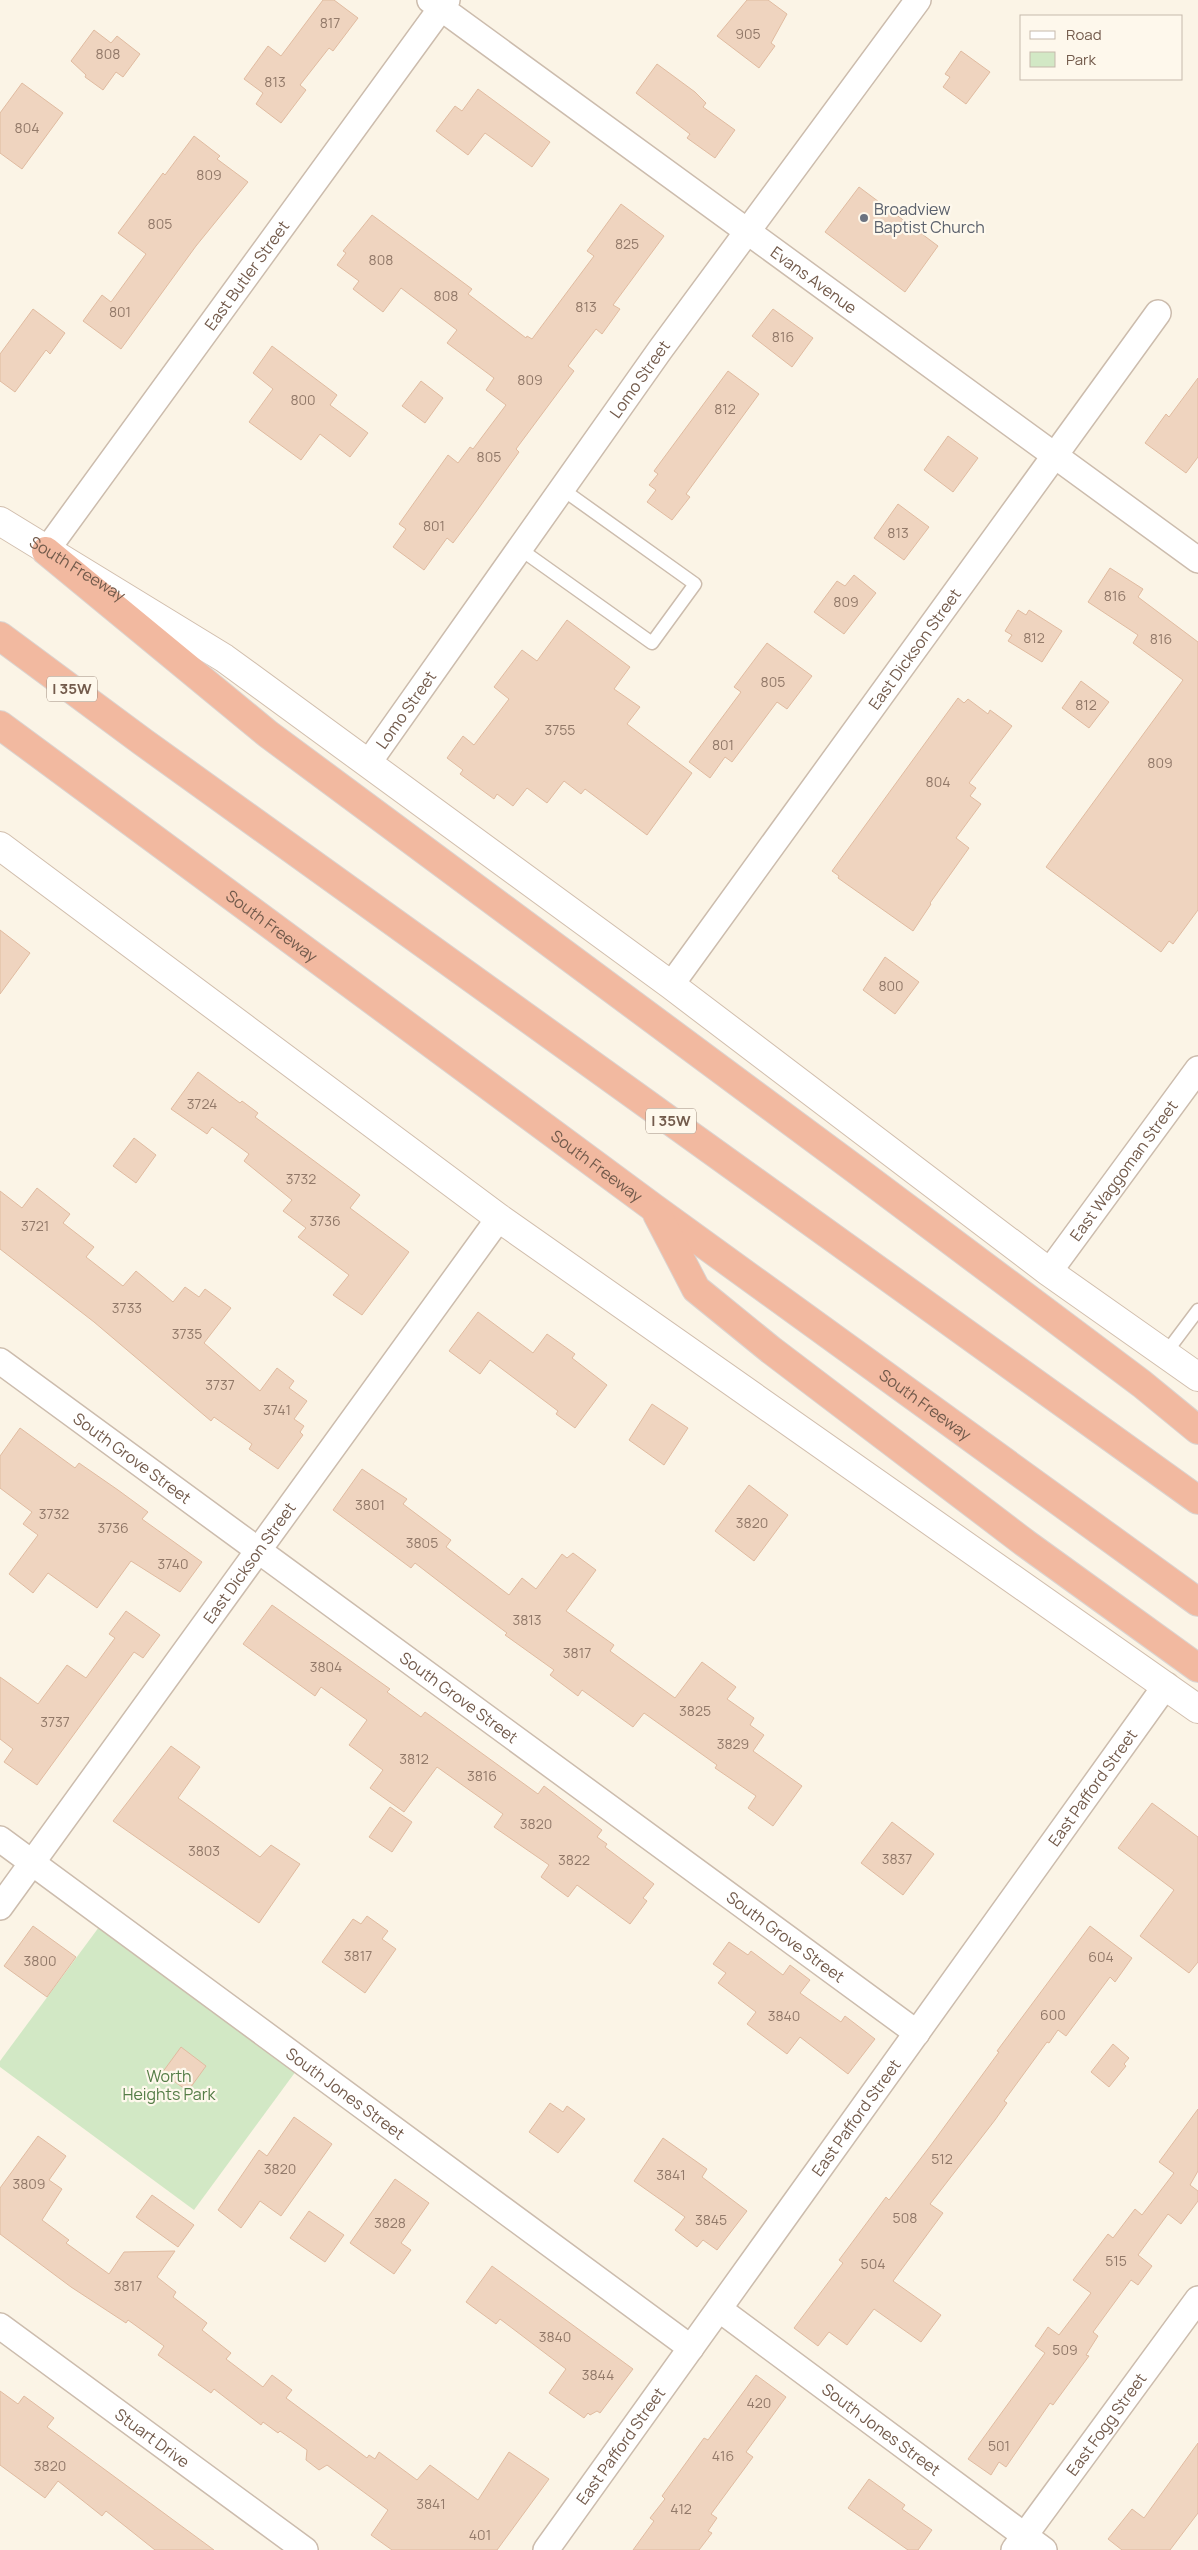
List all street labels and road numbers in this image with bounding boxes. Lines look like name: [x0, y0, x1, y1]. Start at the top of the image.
street label: East Butler Street: [199, 216, 294, 335]
street label: Evans Avenue: [766, 241, 861, 319]
street label: Lomo Street: [604, 335, 675, 422]
street label: South Freeway: [25, 531, 130, 607]
street label: East Dickson Street: [863, 584, 966, 714]
street label: Lomo Street: [371, 666, 441, 753]
road number: I 35W: [47, 676, 97, 702]
street label: South Freeway: [222, 885, 323, 967]
street label: East Waggoman Street: [1064, 1095, 1183, 1245]
road number: I 35W: [646, 1108, 696, 1134]
street label: South Freeway: [547, 1125, 648, 1207]
street label: South Freeway: [875, 1364, 976, 1446]
street label: South Grove Street: [69, 1407, 196, 1509]
street label: East Dickson Street: [198, 1498, 301, 1628]
street label: South Grove Street: [395, 1647, 523, 1748]
street label: East Pafford Street: [1043, 1725, 1142, 1851]
street label: South Grove Street: [722, 1886, 849, 1987]
street label: South Jones Street: [282, 2042, 409, 2145]
street label: East Pafford Street: [806, 2055, 905, 2181]
street label: East Fogg Street: [1061, 2368, 1151, 2480]
street label: South Jones Street: [818, 2378, 945, 2481]
street label: East Pafford Street: [571, 2383, 670, 2509]
street label: Stuart Drive: [111, 2403, 194, 2473]

